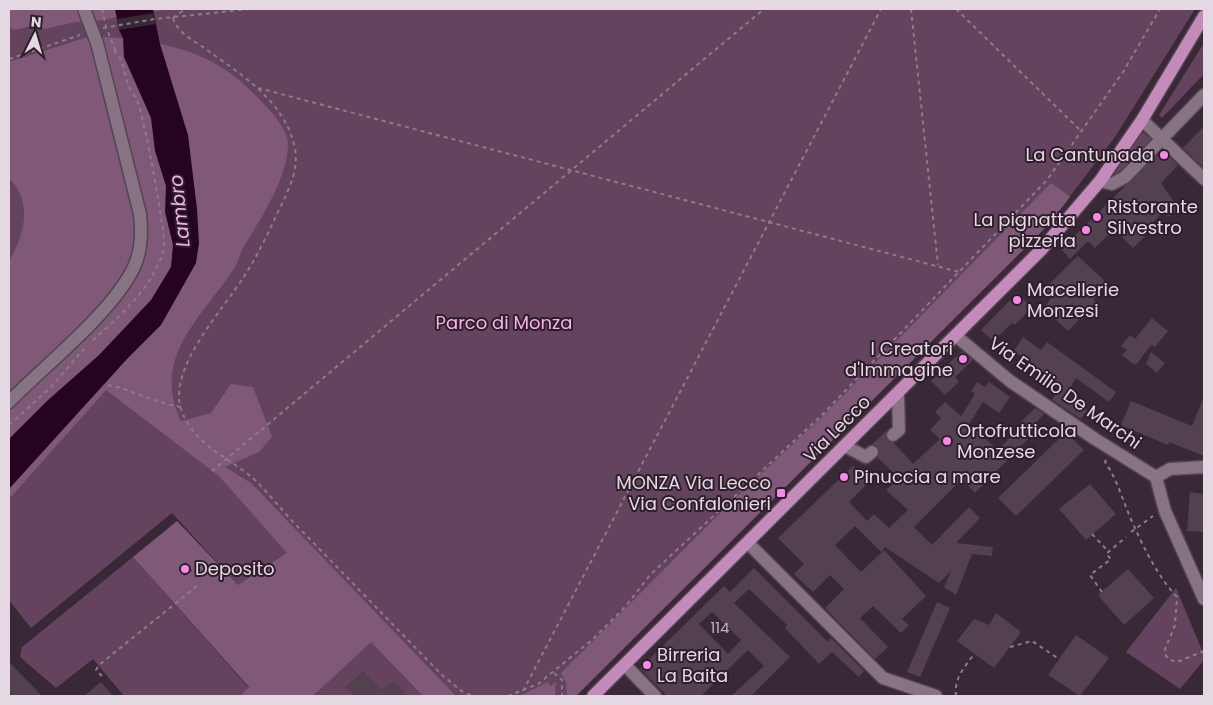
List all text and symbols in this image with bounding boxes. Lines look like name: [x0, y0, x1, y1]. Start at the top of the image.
north arrow: [10, 10, 60, 60]
text: N: [30, 12, 42, 32]
place label: La Cantunada: [1026, 142, 1154, 167]
marker: La Cantunada: [1158, 149, 1170, 161]
water label: Lambro: [162, 173, 197, 249]
place label: Ristorante Silvestro: [1107, 194, 1198, 240]
place label: La pignatta pizzeria: [974, 207, 1076, 253]
marker: Ristorante Silvestro: [1091, 211, 1103, 223]
marker: La pignatta pizzeria: [1080, 224, 1092, 236]
place label: Macellerie Monzesi: [1027, 277, 1119, 323]
marker: Macellerie Monzesi: [1011, 294, 1023, 306]
park label: Parco di Monza: [436, 310, 572, 335]
street label: Via Emilio De Marchi: [984, 330, 1147, 455]
place label: I Creatori d'Immagine: [845, 336, 953, 382]
marker: I Creatori d'Immagine: [957, 353, 969, 365]
street label: Via Lecco: [797, 389, 876, 468]
place label: Ortofrutticola Monzese: [957, 418, 1077, 464]
marker: Ortofrutticola Monzese: [941, 435, 953, 447]
place label: Pinuccia a mare: [854, 464, 1001, 489]
place label: MONZA Via Lecco Via Confalonieri: [616, 470, 771, 516]
marker: Pinuccia a mare: [838, 471, 850, 483]
marker: MONZA Via Lecco Via Confalonieri: [775, 487, 787, 499]
place label: Deposito: [195, 556, 274, 581]
marker: Deposito: [179, 563, 191, 575]
house number: 114: [710, 617, 730, 638]
place label: Birreria La Baita: [657, 642, 728, 688]
marker: Birreria La Baita: [641, 659, 653, 671]

